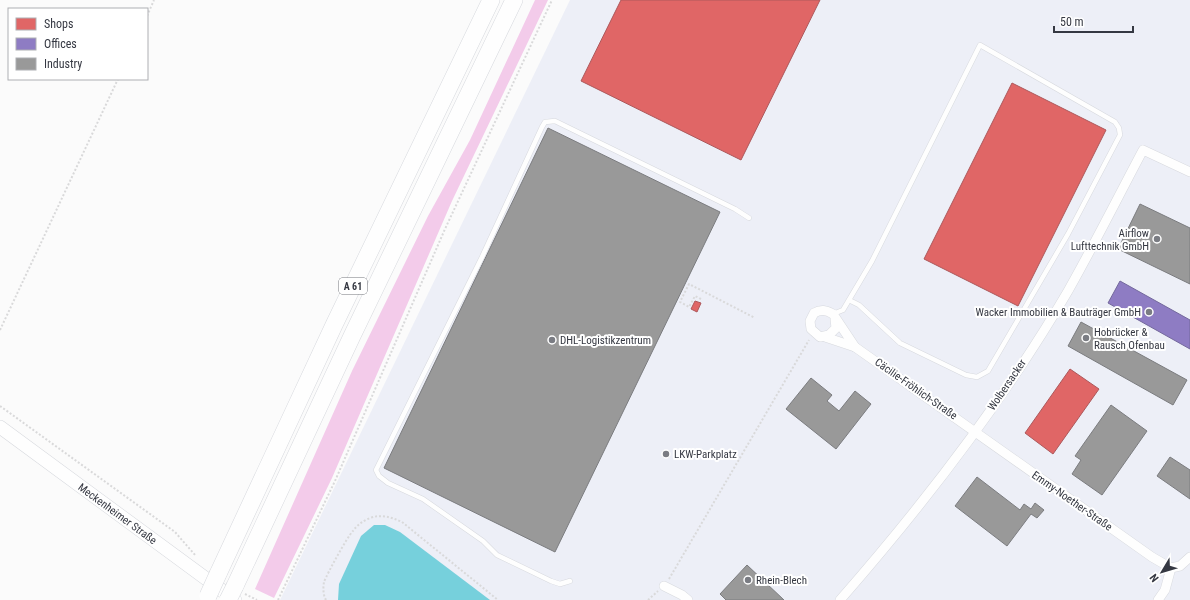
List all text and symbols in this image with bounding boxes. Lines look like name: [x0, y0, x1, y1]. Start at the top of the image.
legend: [8, 8, 148, 80]
scale bar: [1054, 8, 1133, 34]
text: 50 m: [1060, 15, 1084, 29]
text: Shops: [44, 17, 73, 31]
text: Offices: [44, 37, 77, 51]
text: Industry: [44, 57, 82, 71]
place label: Airflow Lufttechnik GmbH: [1071, 227, 1149, 253]
marker: Airflow Lufttechnik GmbH: [1152, 234, 1162, 244]
road number: A 61: [339, 278, 367, 294]
place label: Wacker Immobilien & Bauträger GmbH: [975, 306, 1141, 319]
marker: Wacker Immobilien & Bauträger GmbH: [1144, 307, 1154, 317]
place label: Hobrücker & Rausch Ofenbau: [1094, 326, 1165, 352]
marker: Hobrücker & Rausch Ofenbau: [1081, 333, 1091, 343]
place label: DHL-Logistikzentrum: [560, 334, 651, 347]
marker: DHL-Logistikzentrum: [547, 335, 557, 345]
street label: Cäcilie-Fröhlich-Straße: [872, 356, 960, 422]
street label: Wolbersacker: [985, 356, 1029, 413]
place label: LKW-Parkplatz: [674, 448, 737, 461]
marker: LKW-Parkplatz: [661, 449, 671, 459]
street label: Emmy-Noether-Straße: [1029, 468, 1115, 534]
street label: Meckenheimer Straße: [76, 480, 160, 547]
north arrow: [1142, 552, 1182, 592]
text: N: [1147, 571, 1162, 585]
place label: Rhein-Blech: [756, 574, 807, 587]
marker: Rhein-Blech: [743, 575, 753, 585]

